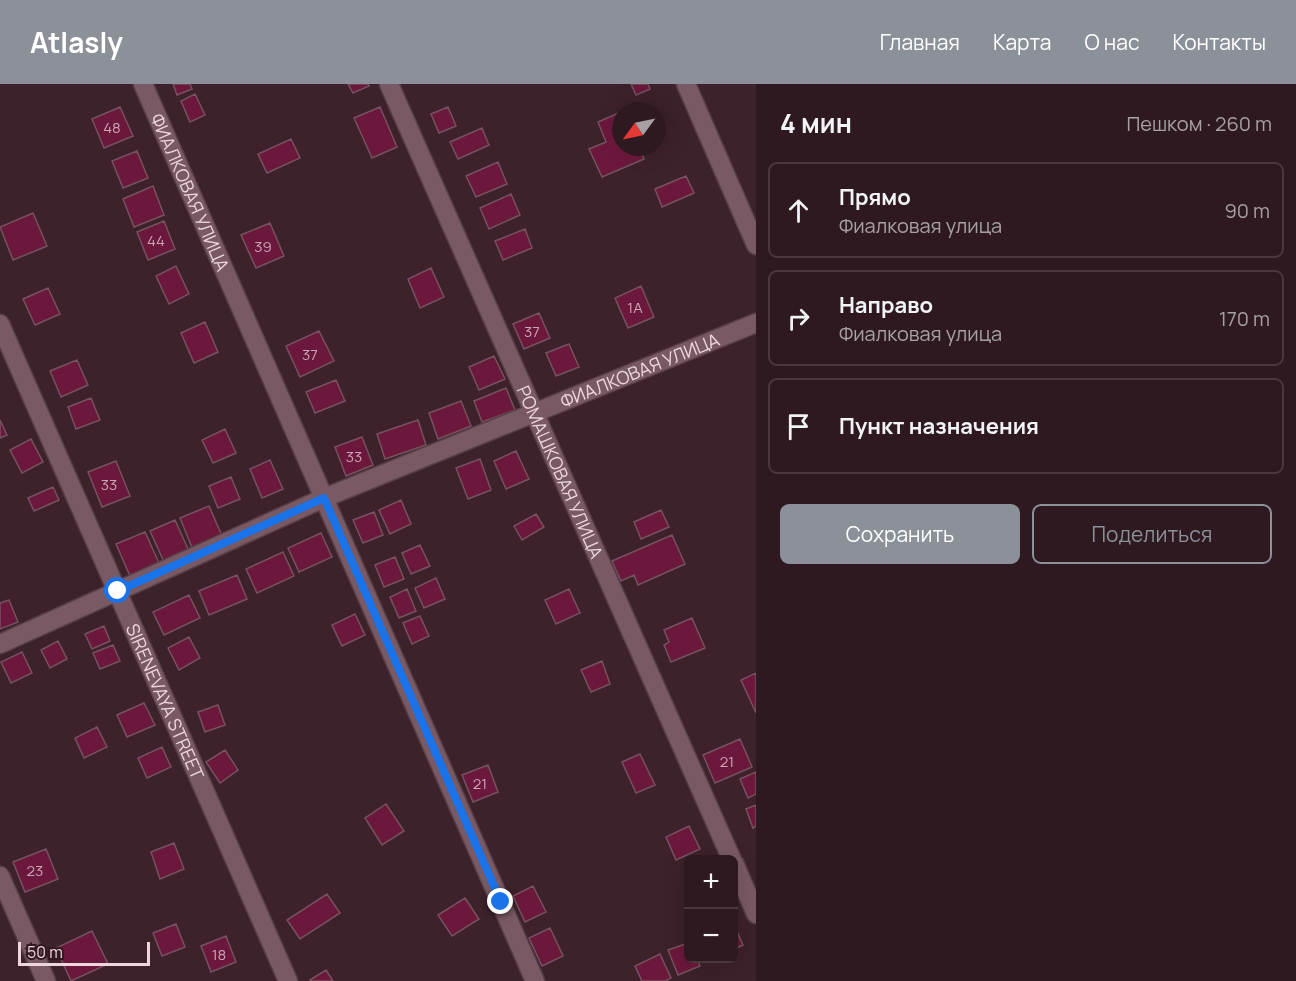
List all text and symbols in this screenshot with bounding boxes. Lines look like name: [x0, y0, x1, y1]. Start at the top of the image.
text: Atlasly: [30, 23, 123, 61]
text: Главная: [880, 28, 960, 56]
text: Карта: [993, 28, 1051, 56]
text: О нас: [1084, 28, 1140, 56]
text: Контакты: [1173, 28, 1266, 56]
north arrow: [612, 102, 666, 156]
text: 4 мин: [780, 105, 852, 141]
street label: ФИАЛКОВАЯ УЛИЦА: [145, 110, 235, 275]
text: Пешком · 260 m: [1126, 110, 1272, 137]
house number: 48: [103, 117, 121, 138]
text: Прямо: [839, 182, 911, 212]
icon: ahead: [782, 194, 815, 227]
text: 90 m: [1224, 197, 1270, 224]
text: Фиалковая улица: [839, 212, 1002, 239]
house number: 44: [147, 230, 165, 251]
house number: 39: [254, 236, 272, 257]
text: Направо: [839, 290, 933, 320]
house number: 1А: [627, 297, 643, 318]
icon: right: [782, 302, 815, 335]
text: 170 m: [1219, 305, 1270, 332]
text: Фиалковая улица: [839, 320, 1002, 347]
house number: 37: [524, 321, 540, 342]
street label: ФИАЛКОВАЯ УЛИЦА: [557, 327, 723, 413]
house number: 37: [302, 344, 318, 365]
street label: РОМАШКОВАЯ УЛИЦА: [512, 382, 609, 563]
icon: arrive: [782, 410, 815, 443]
text: Пункт назначения: [839, 411, 1039, 441]
house number: 33: [346, 446, 362, 467]
house number: 33: [101, 474, 117, 495]
button: Сохранить: [780, 504, 1020, 564]
button: Поделиться: [1032, 504, 1272, 564]
route start: [104, 577, 130, 603]
street label: SIRENEVAYA STREET: [121, 620, 210, 783]
house number: 21: [720, 751, 734, 772]
house number: 21: [473, 773, 487, 794]
map controls: [684, 855, 738, 963]
button: +: [684, 855, 738, 909]
house number: 23: [27, 860, 43, 881]
route end: [487, 888, 513, 914]
button: −: [684, 909, 738, 963]
scale bar: [18, 939, 150, 966]
text: 50 m: [27, 941, 63, 963]
house number: 18: [212, 944, 226, 965]

